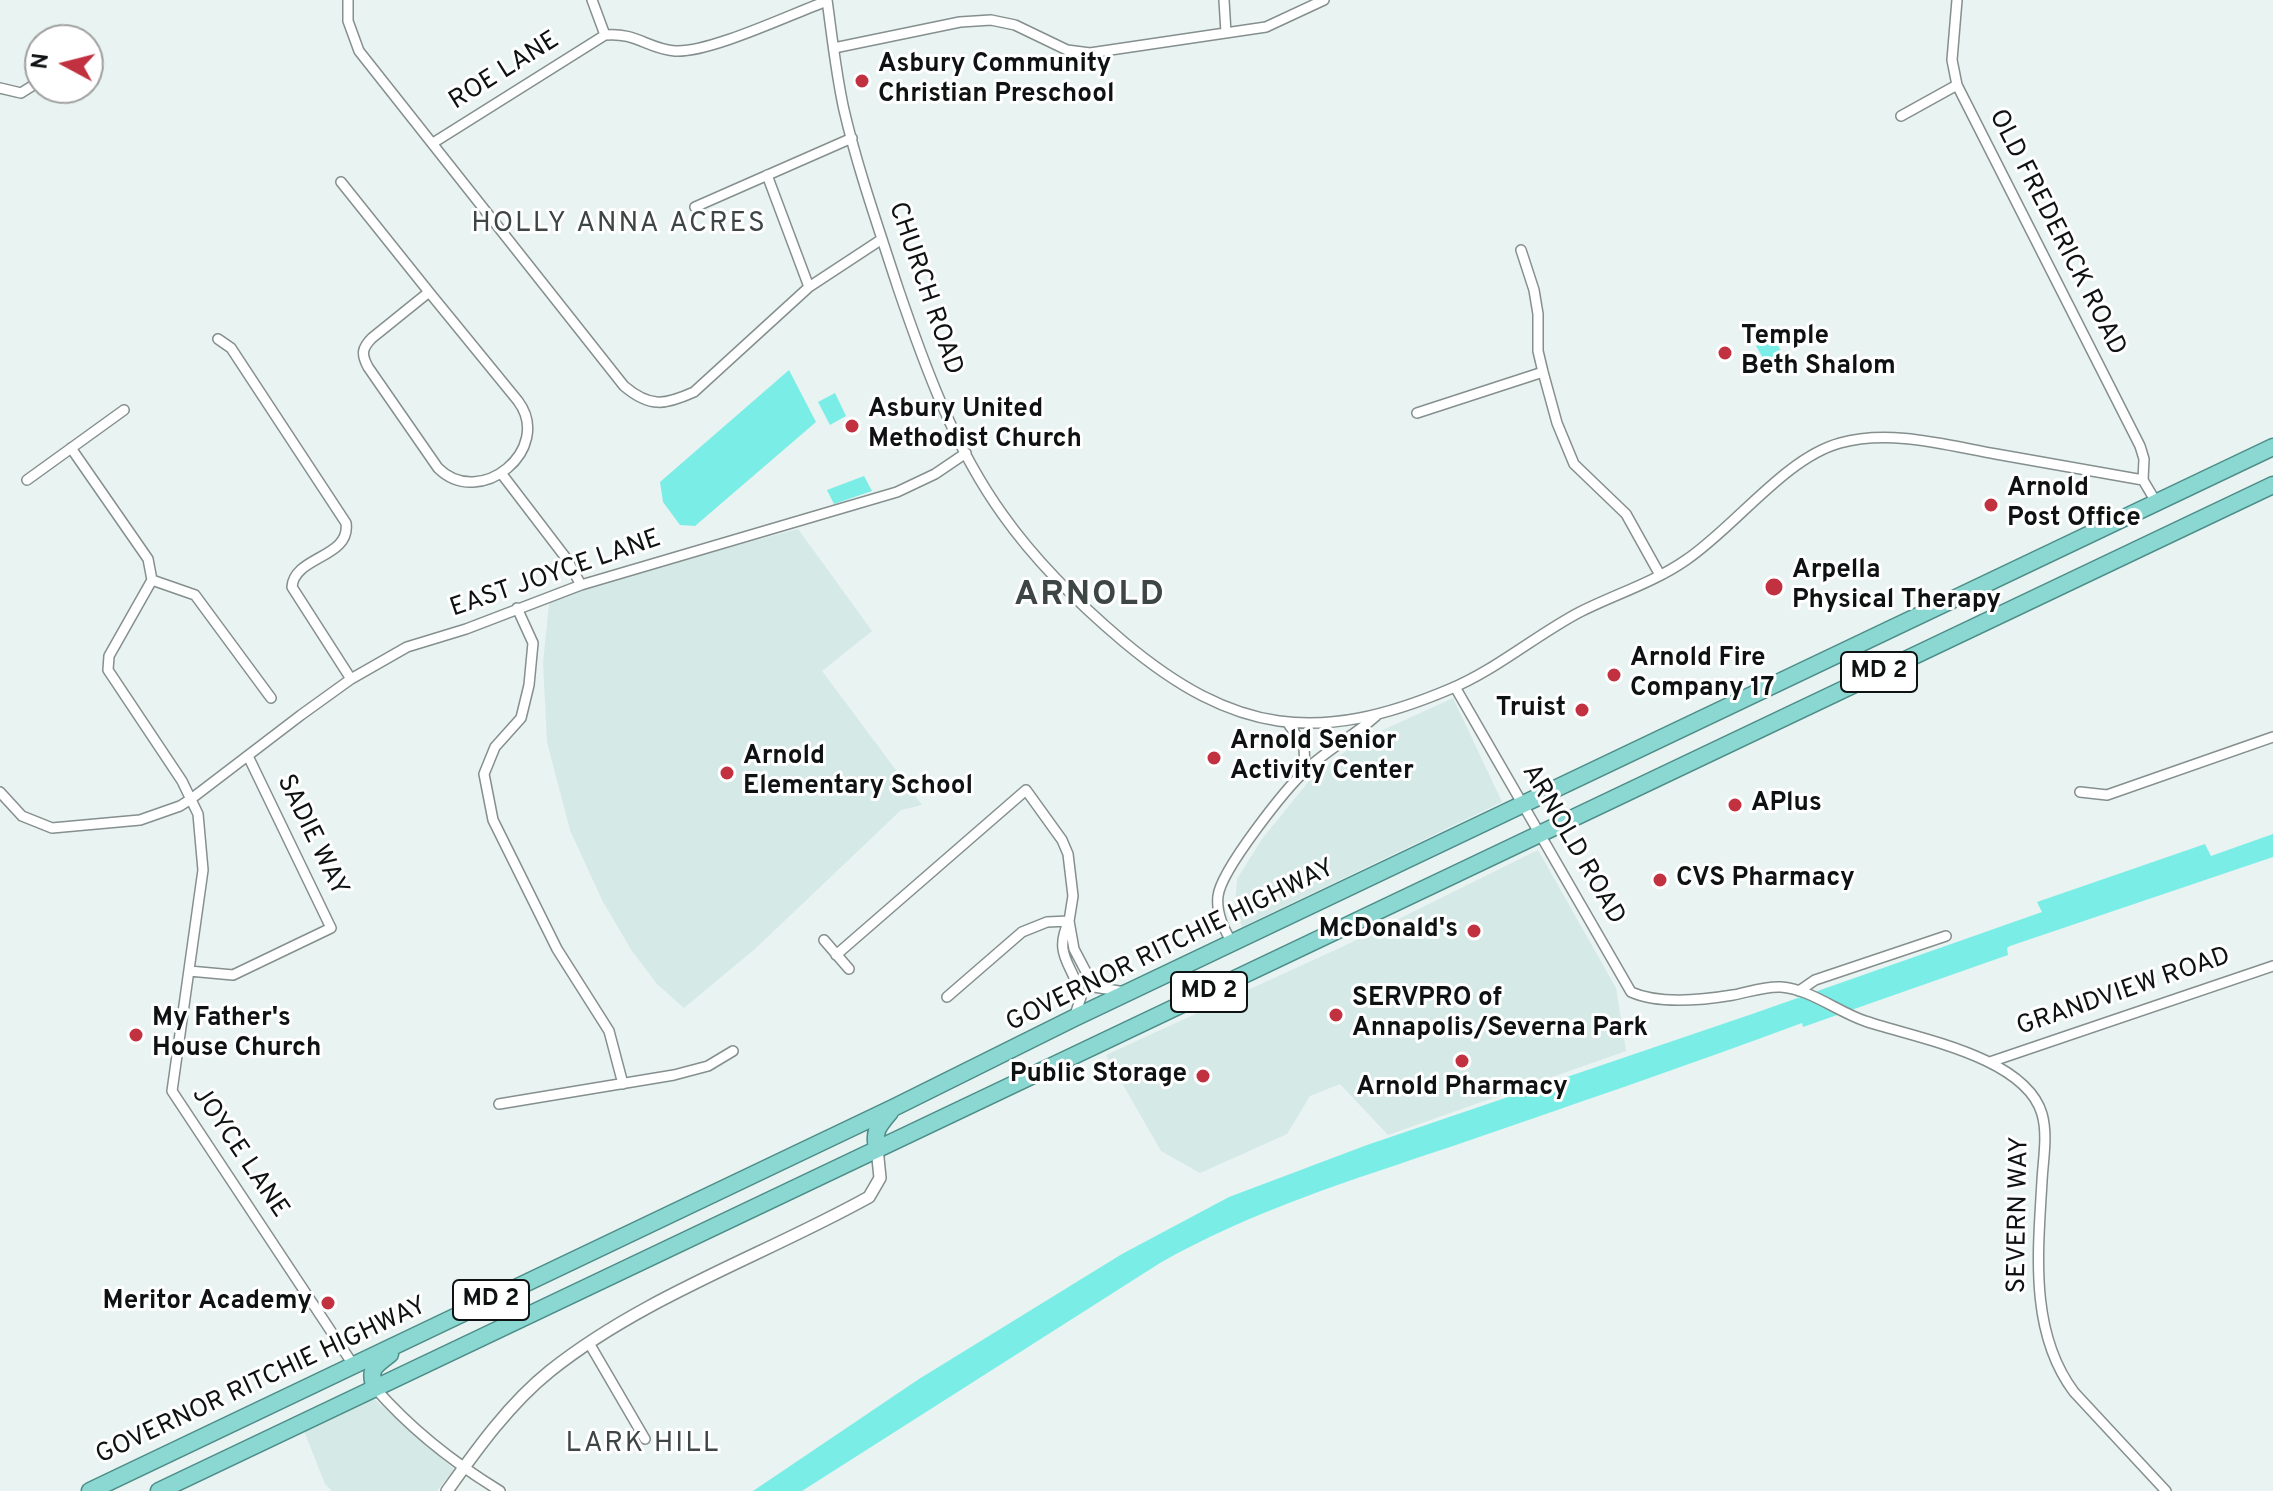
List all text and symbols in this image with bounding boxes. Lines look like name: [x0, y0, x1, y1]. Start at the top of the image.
north arrow: [24, 24, 104, 104]
street label: ROE LANE: [444, 26, 566, 118]
place label: Asbury Community Christian Preschool: [878, 50, 1115, 112]
text: N: [27, 52, 56, 71]
marker: Asbury Community Christian Preschool: [853, 72, 871, 90]
street label: OLD FREDERICK ROAD: [1980, 105, 2132, 361]
street label: CHURCH ROAD: [880, 199, 968, 379]
district label: HOLLY ANNA ACRES: [471, 208, 767, 242]
place label: Temple Beth Shalom: [1741, 322, 1896, 384]
marker: Temple Beth Shalom: [1716, 344, 1734, 362]
place label: Asbury United Methodist Church: [868, 395, 1082, 456]
marker: Asbury United Methodist Church: [843, 417, 861, 435]
place label: Arnold Post Office: [2007, 474, 2141, 536]
marker: Arnold Post Office: [1982, 496, 2000, 514]
street label: EAST JOYCE LANE: [447, 524, 665, 626]
place label: Arpella Physical Therapy: [1792, 556, 2001, 618]
marker: Arpella Physical Therapy: [1763, 576, 1785, 598]
district label: ARNOLD: [1014, 577, 1166, 617]
place label: Arnold Fire Company 17: [1630, 644, 1774, 706]
road number: MD 2: [1841, 652, 1917, 692]
marker: Arnold Fire Company 17: [1605, 666, 1623, 684]
place label: Truist: [1496, 694, 1566, 726]
marker: Truist: [1573, 701, 1591, 719]
place label: Arnold Senior Activity Center: [1230, 727, 1414, 788]
place label: Arnold Elementary School: [743, 742, 973, 804]
marker: Arnold Senior Activity Center: [1205, 749, 1223, 767]
street label: ARNOLD ROAD: [1514, 759, 1630, 931]
marker: Arnold Elementary School: [718, 764, 736, 782]
street label: SADIE WAY: [268, 770, 354, 902]
place label: APlus: [1751, 789, 1822, 821]
marker: APlus: [1726, 796, 1744, 814]
street label: GOVERNOR RITCHIE HIGHWAY: [1002, 854, 1340, 1040]
place label: CVS Pharmacy: [1676, 864, 1855, 896]
marker: CVS Pharmacy: [1651, 871, 1669, 889]
place label: McDonald's: [1319, 915, 1458, 947]
marker: McDonald's: [1465, 922, 1483, 940]
street label: GRANDVIEW ROAD: [2013, 942, 2235, 1044]
road number: MD 2: [1171, 972, 1247, 1012]
place label: SERVPRO of Annapolis/Severna Park: [1352, 984, 1648, 1046]
place label: My Father's House Church: [152, 1004, 321, 1066]
marker: SERVPRO of Annapolis/Severna Park: [1327, 1006, 1345, 1024]
marker: My Father's House Church: [127, 1026, 145, 1044]
marker: Arnold Pharmacy: [1453, 1052, 1471, 1070]
place label: Public Storage: [1010, 1060, 1187, 1092]
marker: Public Storage: [1194, 1067, 1212, 1085]
place label: Arnold Pharmacy: [1356, 1073, 1568, 1105]
street label: JOYCE LANE: [184, 1081, 294, 1225]
street label: SEVERN WAY: [2003, 1136, 2037, 1294]
road number: MD 2: [453, 1280, 529, 1320]
place label: Meritor Academy: [103, 1287, 312, 1319]
street label: GOVERNOR RITCHIE HIGHWAY: [92, 1291, 432, 1473]
marker: Meritor Academy: [319, 1294, 337, 1312]
district label: LARK HILL: [566, 1428, 720, 1462]

